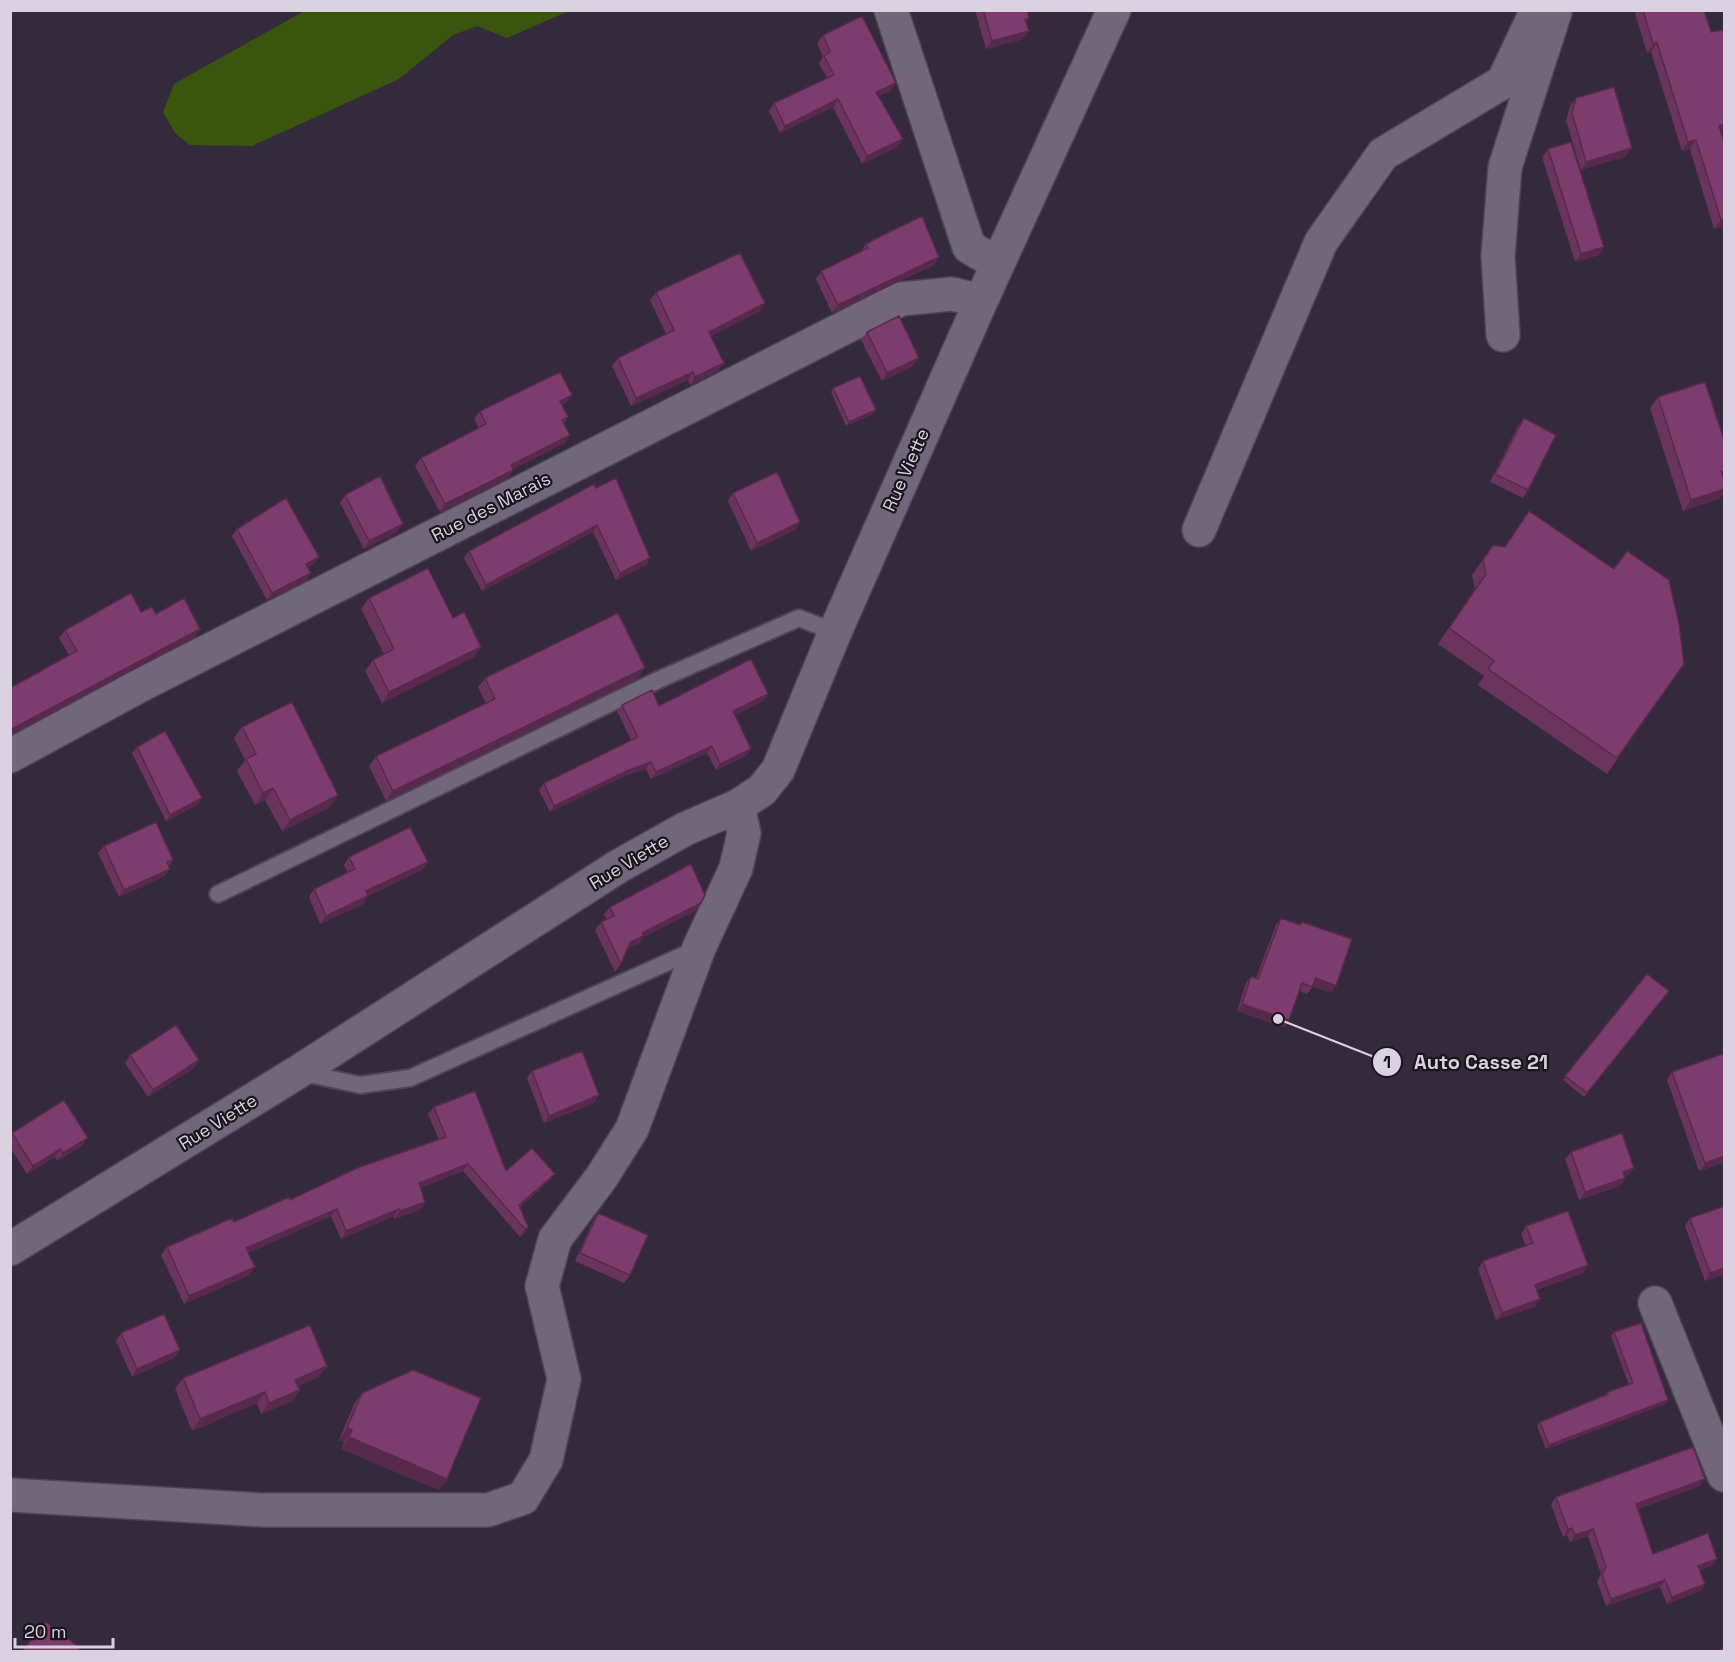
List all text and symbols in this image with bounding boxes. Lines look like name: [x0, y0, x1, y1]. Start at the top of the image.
street label: Rue Viette: [877, 425, 934, 515]
street label: Rue des Marais: [427, 467, 554, 546]
street label: Rue Viette: [585, 829, 673, 894]
callout: Auto Casse 21: [1372, 1043, 1560, 1081]
text: Auto Casse 21: [1414, 1049, 1548, 1075]
text: 1: [1383, 1050, 1391, 1073]
street label: Rue Viette: [174, 1088, 261, 1155]
scale bar: [15, 1611, 112, 1649]
text: 20 m: [24, 1620, 67, 1643]

